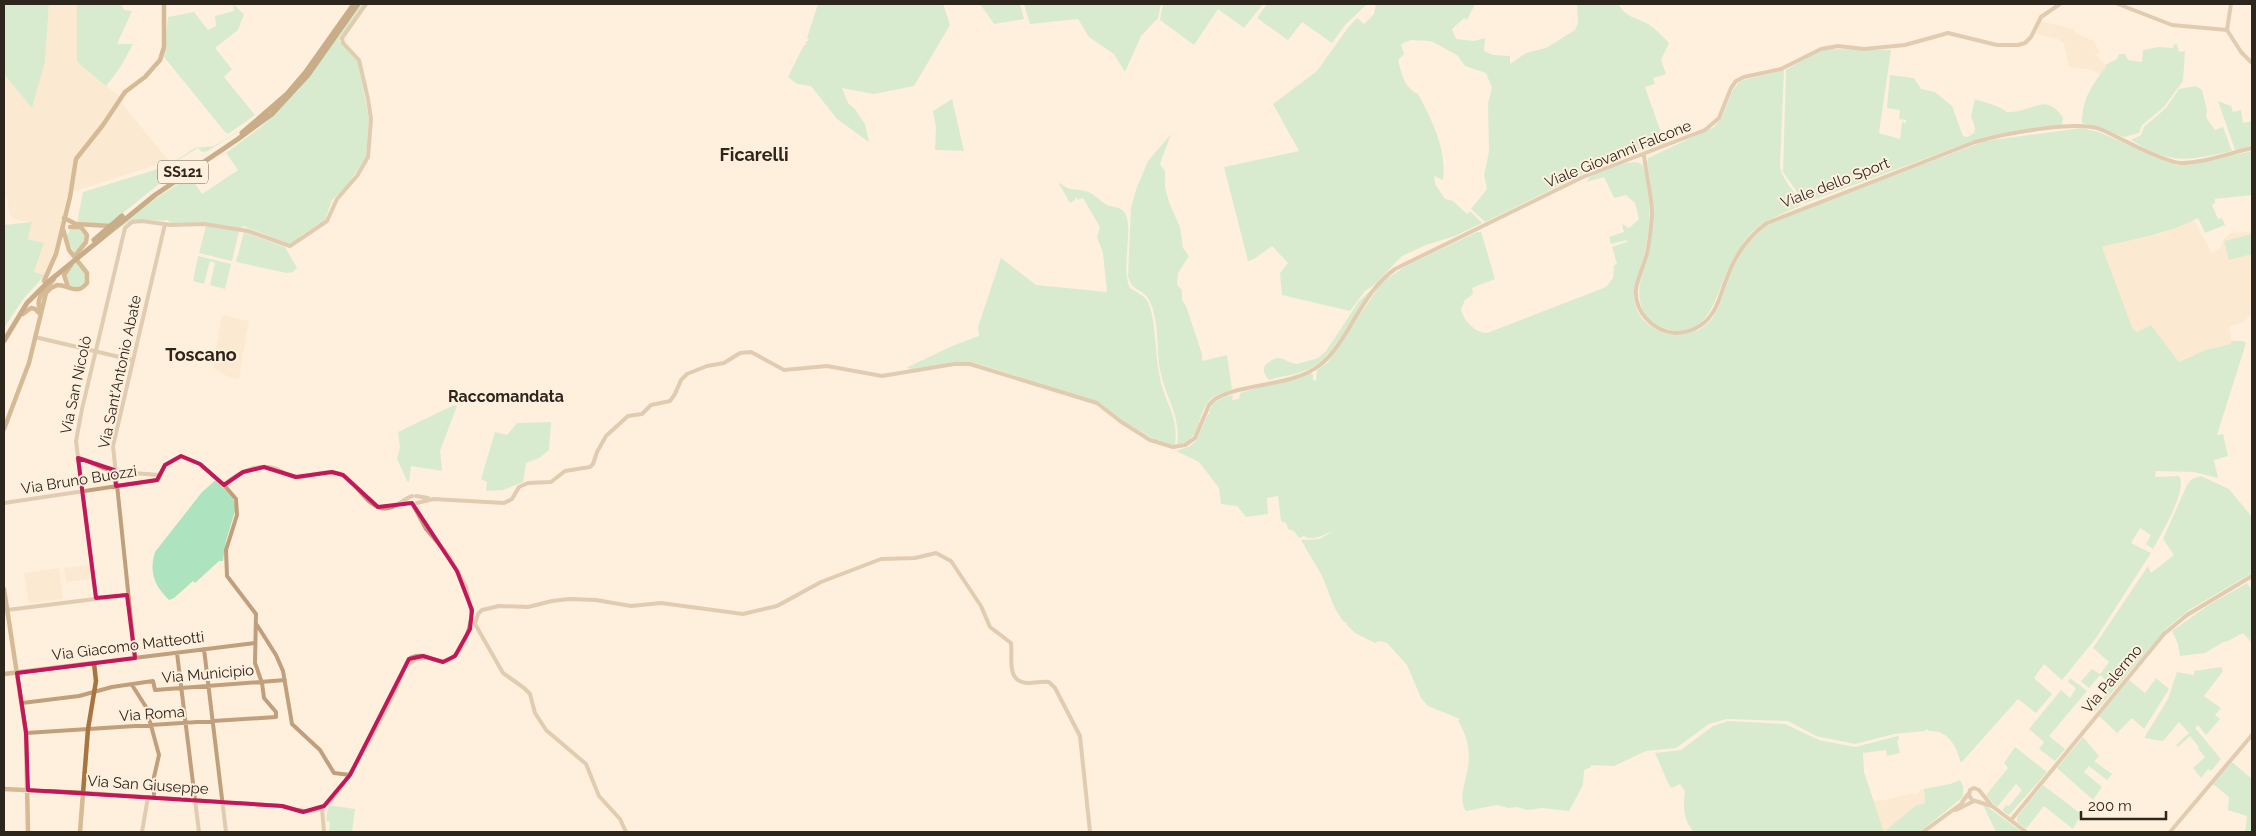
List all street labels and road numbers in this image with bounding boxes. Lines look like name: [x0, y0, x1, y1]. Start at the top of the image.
street label: Viale Giovanni Falcone: [1542, 116, 1694, 192]
street label: Viale dello Sport: [1778, 154, 1892, 212]
road number: SS121: [158, 160, 208, 183]
street label: Via Sant'Antonio Abate: [95, 293, 145, 450]
street label: Via San Nicolò: [57, 334, 95, 436]
street label: Via Bruno Buozzi: [20, 462, 138, 498]
street label: Via Giacomo Matteotti: [51, 628, 205, 664]
street label: Via Palermo: [2078, 641, 2146, 717]
street label: Via Municipio: [161, 661, 255, 687]
street label: Via Roma: [119, 703, 185, 725]
street label: Via San Giuseppe: [87, 772, 209, 798]

